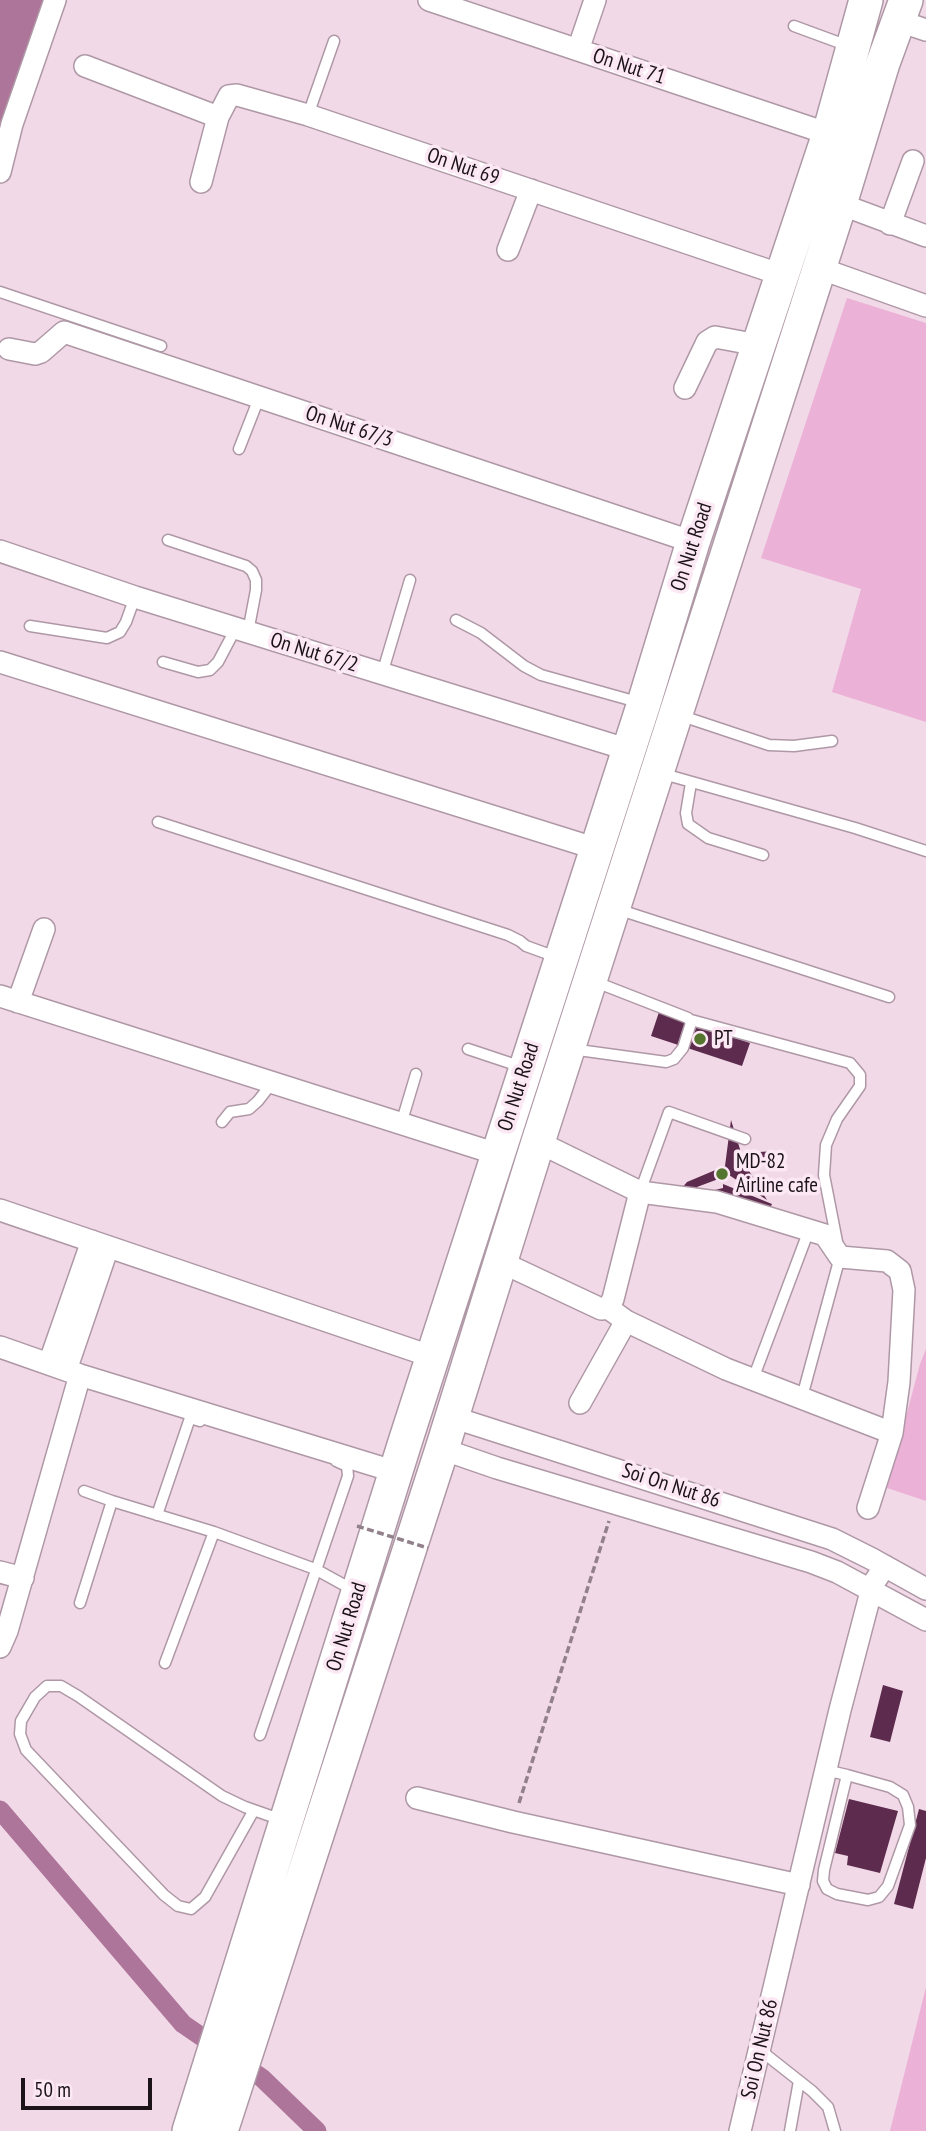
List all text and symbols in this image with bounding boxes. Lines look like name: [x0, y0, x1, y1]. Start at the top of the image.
street label: On Nut 71: [590, 43, 668, 91]
street label: On Nut 69: [424, 143, 502, 191]
street label: On Nut 67/3: [302, 401, 396, 453]
street label: On Nut Road: [666, 500, 718, 594]
street label: On Nut 67/2: [267, 628, 361, 678]
place label: PT: [714, 1026, 733, 1052]
marker: PT: [692, 1031, 708, 1047]
street label: On Nut Road: [493, 1040, 545, 1134]
place label: MD-82 Airline cafe: [736, 1149, 818, 1199]
marker: MD-82 Airline cafe: [714, 1166, 730, 1182]
street label: Soi On Nut 86: [619, 1458, 723, 1514]
street label: On Nut Road: [322, 1579, 372, 1675]
street label: Soi On Nut 86: [736, 1997, 784, 2101]
scale bar: [24, 2064, 156, 2108]
text: 50 m: [34, 2076, 71, 2103]

